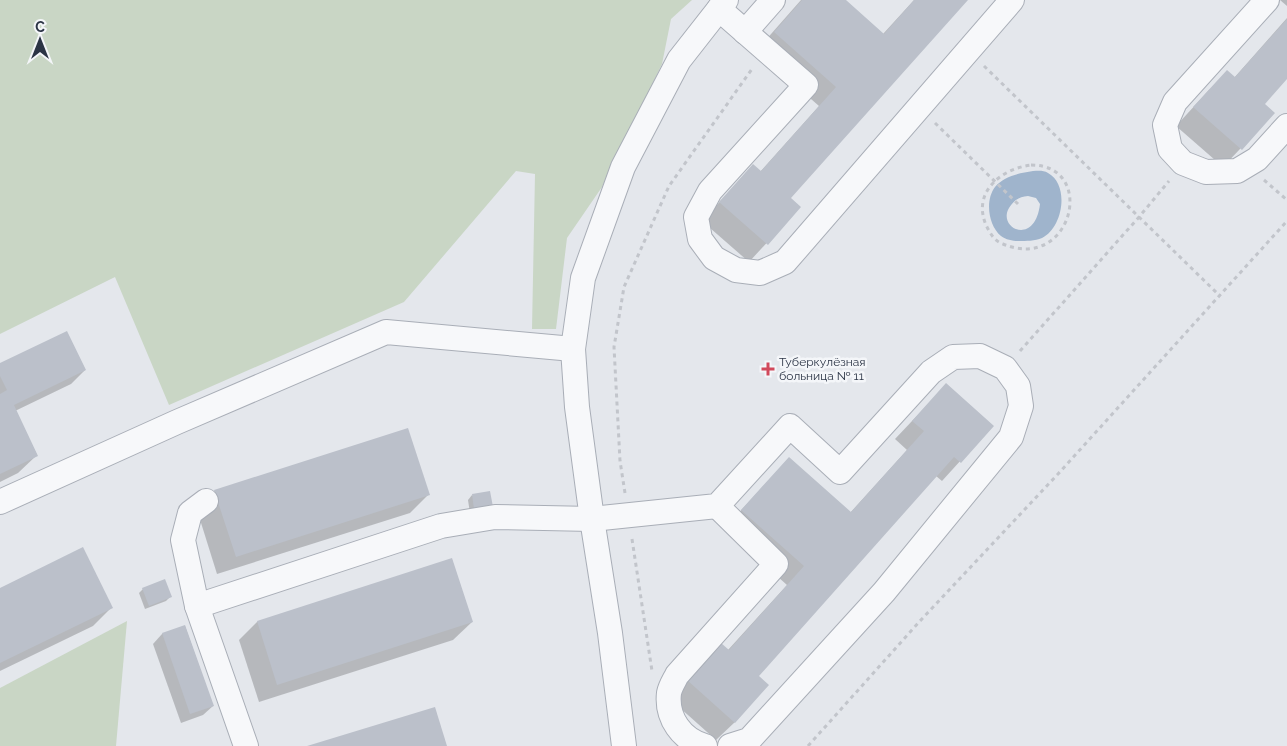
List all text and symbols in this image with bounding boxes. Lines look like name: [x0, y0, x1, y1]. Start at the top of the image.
north arrow: [15, 15, 65, 65]
text: С: [35, 19, 45, 35]
place label: Туберкулёзная больница № 11: [779, 355, 865, 383]
marker: Туберкулёзная больница № 11: [761, 362, 775, 376]

